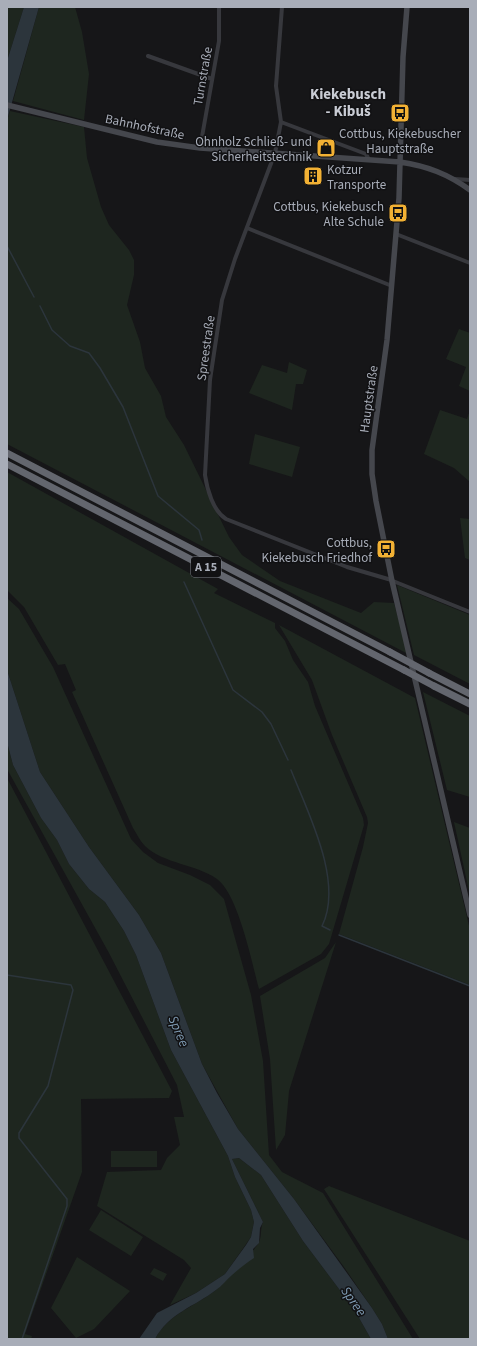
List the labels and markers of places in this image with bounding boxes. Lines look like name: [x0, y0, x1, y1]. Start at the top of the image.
bus stop icon: Cottbus, Kiekebuscher Hauptstraße: [389, 102, 411, 124]
place label: Cottbus, Kiekebuscher Hauptstraße: [339, 125, 461, 158]
place label: Ohnholz Schließ- und Sicherheitstechnik: [195, 133, 313, 166]
shop icon: Ohnholz Schließ- und Sicherheitstechnik: [315, 137, 337, 159]
place label: Kotzur Transporte: [327, 161, 386, 194]
building icon: Kotzur Transporte: [302, 165, 324, 187]
place label: Cottbus, Kiekebusch Alte Schule: [273, 198, 384, 231]
bus stop icon: Cottbus, Kiekebusch Alte Schule: [387, 202, 409, 224]
place label: Cottbus, Kiekebusch Friedhof: [261, 534, 373, 567]
bus stop icon: Cottbus, Kiekebusch Friedhof: [375, 538, 397, 560]

